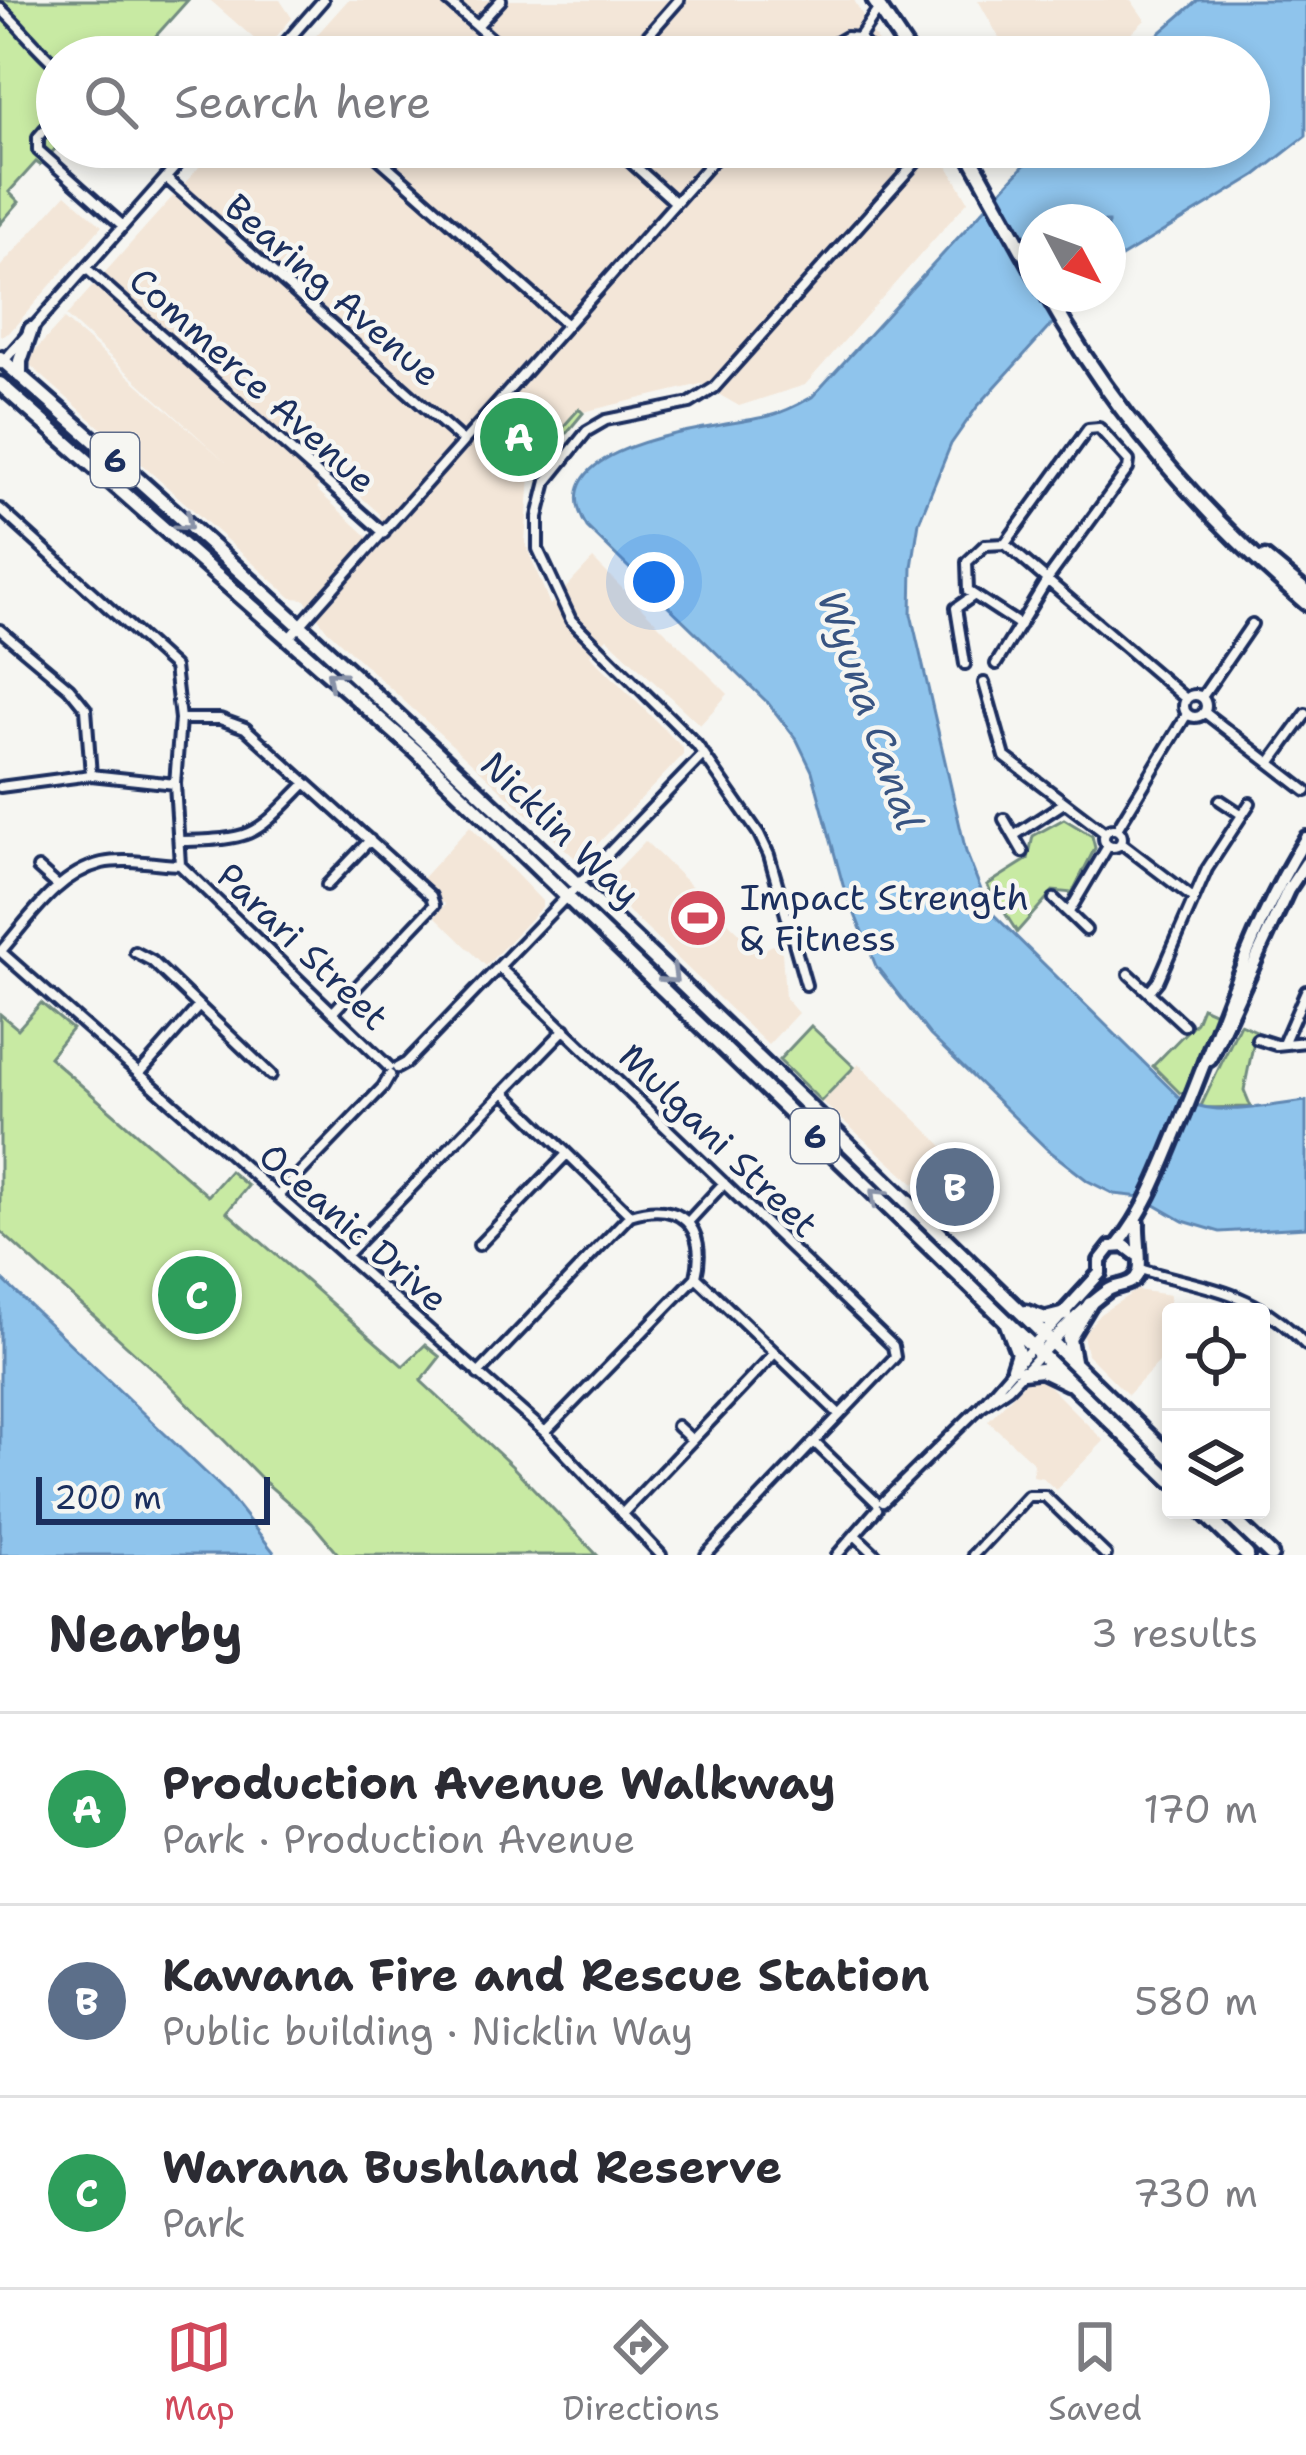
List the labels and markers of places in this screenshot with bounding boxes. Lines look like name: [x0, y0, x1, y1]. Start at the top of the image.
pin: A: [480, 392, 558, 482]
place label: Impact Strength & Fitness: [740, 873, 1029, 963]
sports icon: Impact Strength & Fitness: [667, 887, 729, 949]
pin: B: [916, 1142, 994, 1232]
pin: C: [158, 1250, 236, 1340]

